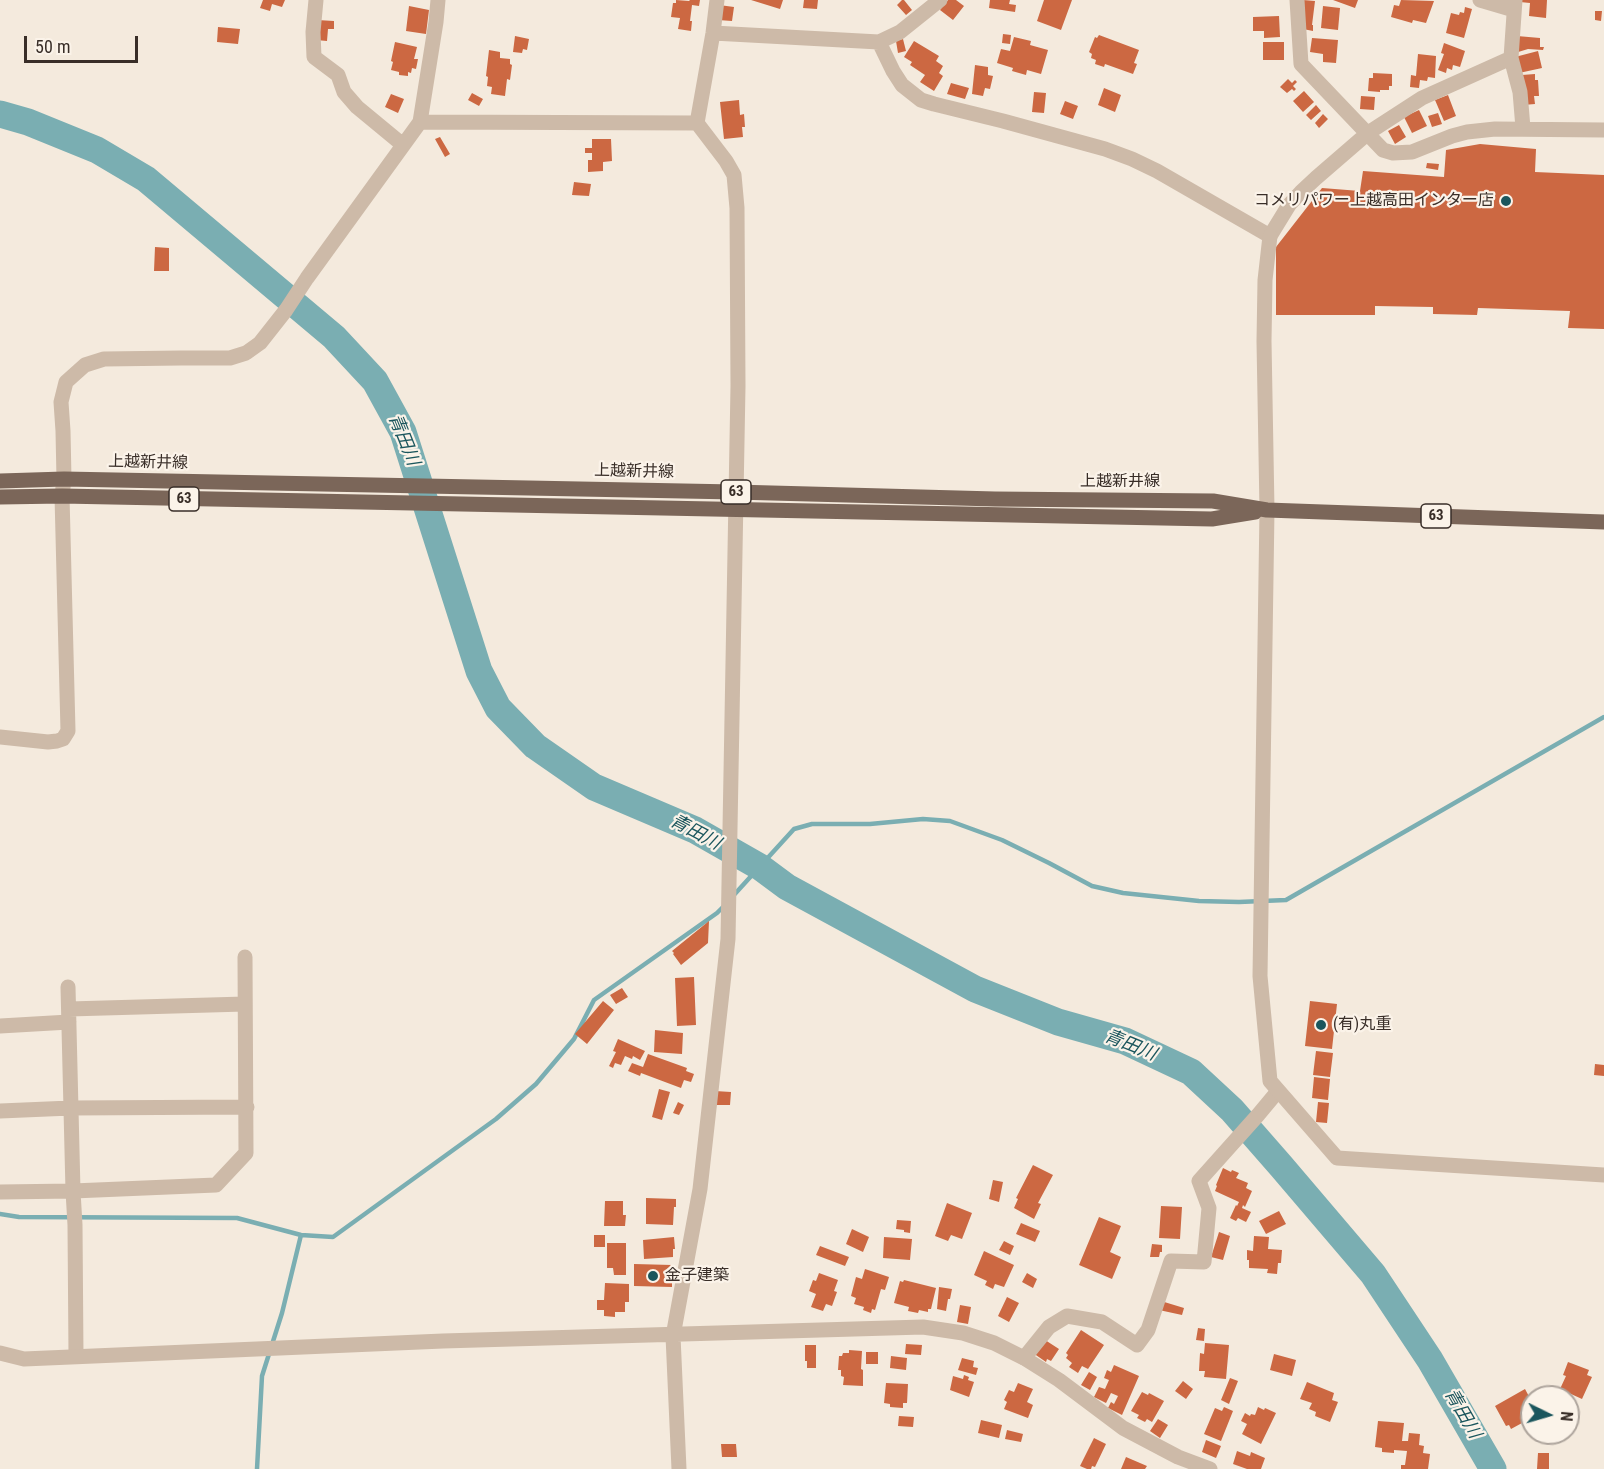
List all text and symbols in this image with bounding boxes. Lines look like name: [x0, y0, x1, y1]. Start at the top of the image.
scale bar: [27, 24, 141, 62]
text: 50 m: [35, 36, 70, 57]
place label: コメリパワー上越高田インター店: [1254, 191, 1494, 211]
marker: コメリパワー上越高田インター店: [1499, 194, 1513, 208]
water label: 青田川: [383, 411, 423, 469]
street label: 上越新井線: [108, 453, 188, 473]
street label: 上越新井線: [594, 462, 674, 482]
street label: 上越新井線: [1080, 472, 1160, 492]
road number: 63: [721, 480, 751, 504]
road number: 63: [169, 487, 199, 511]
road number: 63: [1421, 504, 1451, 528]
water label: 青田川: [666, 811, 724, 855]
place label: (有)丸重: [1333, 1015, 1391, 1035]
marker: (有)丸重: [1314, 1018, 1328, 1032]
water label: 青田川: [1101, 1026, 1159, 1066]
place label: 金子建築: [665, 1266, 729, 1286]
marker: 金子建築: [646, 1269, 660, 1283]
water label: 青田川: [1439, 1385, 1485, 1443]
north arrow: [1520, 1385, 1580, 1445]
text: N: [1557, 1411, 1576, 1422]

